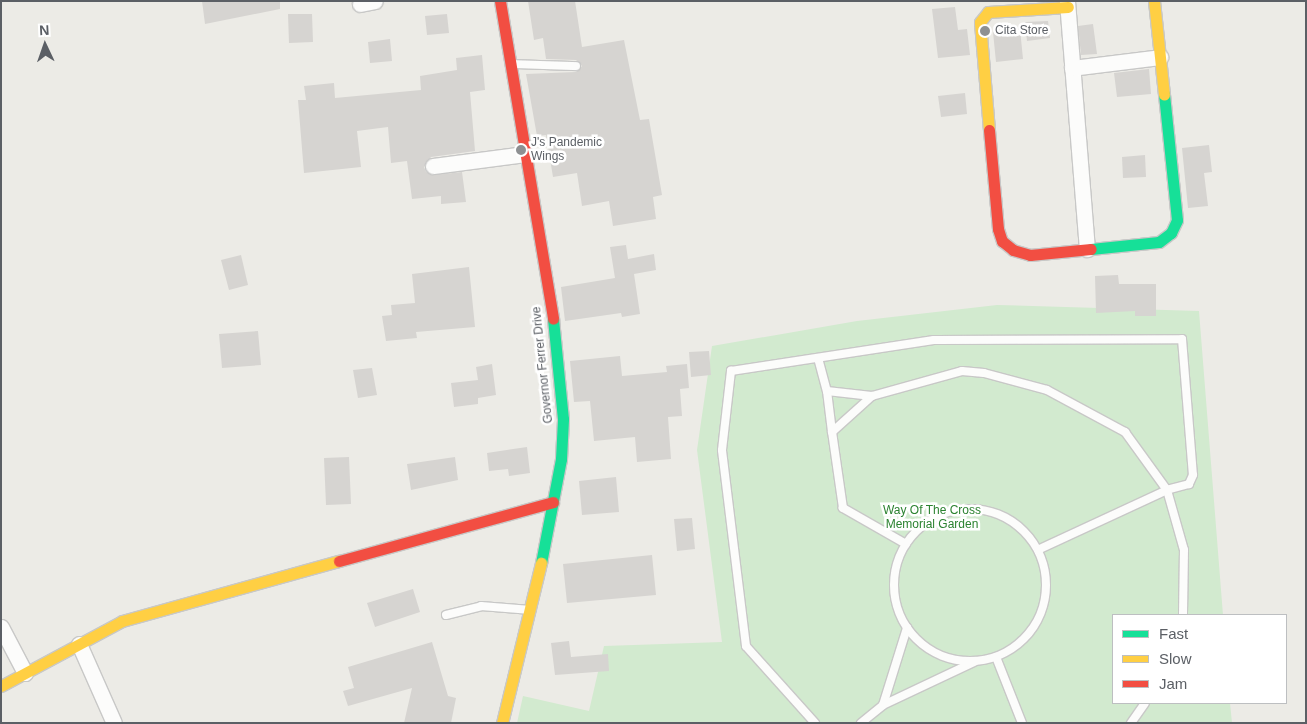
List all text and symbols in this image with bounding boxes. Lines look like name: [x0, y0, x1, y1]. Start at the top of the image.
north arrow: [20, 20, 70, 70]
text: N: [39, 22, 50, 38]
place label: Cita Store: [995, 24, 1048, 38]
marker: Cita Store: [979, 25, 991, 37]
place label: J's Pandemic Wings: [531, 136, 602, 164]
marker: J's Pandemic Wings: [515, 144, 527, 156]
street label: Governor Ferrer Drive: [530, 306, 556, 424]
park label: Way Of The Cross Memorial Garden: [883, 504, 981, 532]
legend: [1112, 614, 1287, 704]
text: Fast: [1159, 625, 1188, 642]
text: Slow: [1159, 650, 1192, 667]
text: Jam: [1159, 675, 1187, 692]

